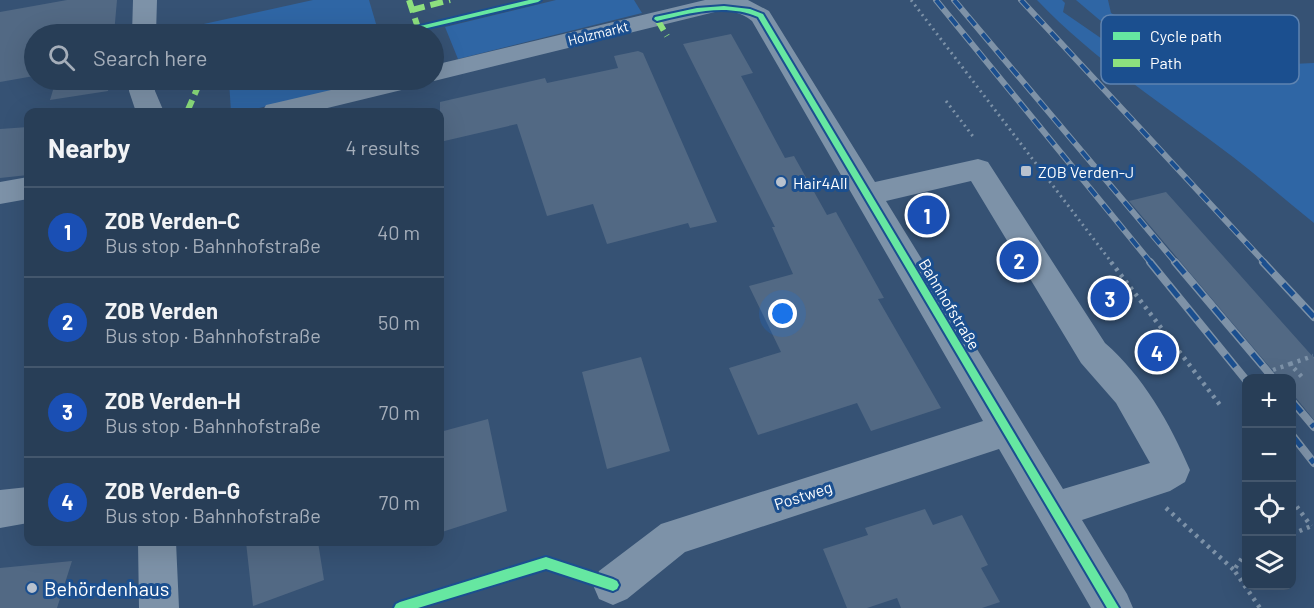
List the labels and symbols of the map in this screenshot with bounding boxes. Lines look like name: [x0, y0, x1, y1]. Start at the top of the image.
legend: [1101, 15, 1299, 84]
street label: Holzmarkt: [566, 17, 630, 49]
text: Cycle path: [1150, 26, 1222, 45]
text: Path: [1150, 53, 1182, 72]
place label: ZOB Verden-J: [1038, 162, 1134, 181]
marker: ZOB Verden-J: [1019, 164, 1033, 178]
place label: Hair4All: [793, 173, 847, 192]
marker: Hair4All: [774, 175, 788, 189]
pin: 1: [908, 192, 946, 238]
pin: 2: [1000, 238, 1038, 282]
street label: Bahnhofstraße: [915, 255, 985, 353]
pin: 3: [1090, 276, 1130, 320]
your location: [768, 299, 797, 328]
pin: 4: [1138, 330, 1176, 374]
street label: Postweg: [772, 477, 834, 513]
place label: Behördenhaus: [44, 576, 169, 600]
marker: Behördenhaus: [25, 581, 39, 595]

